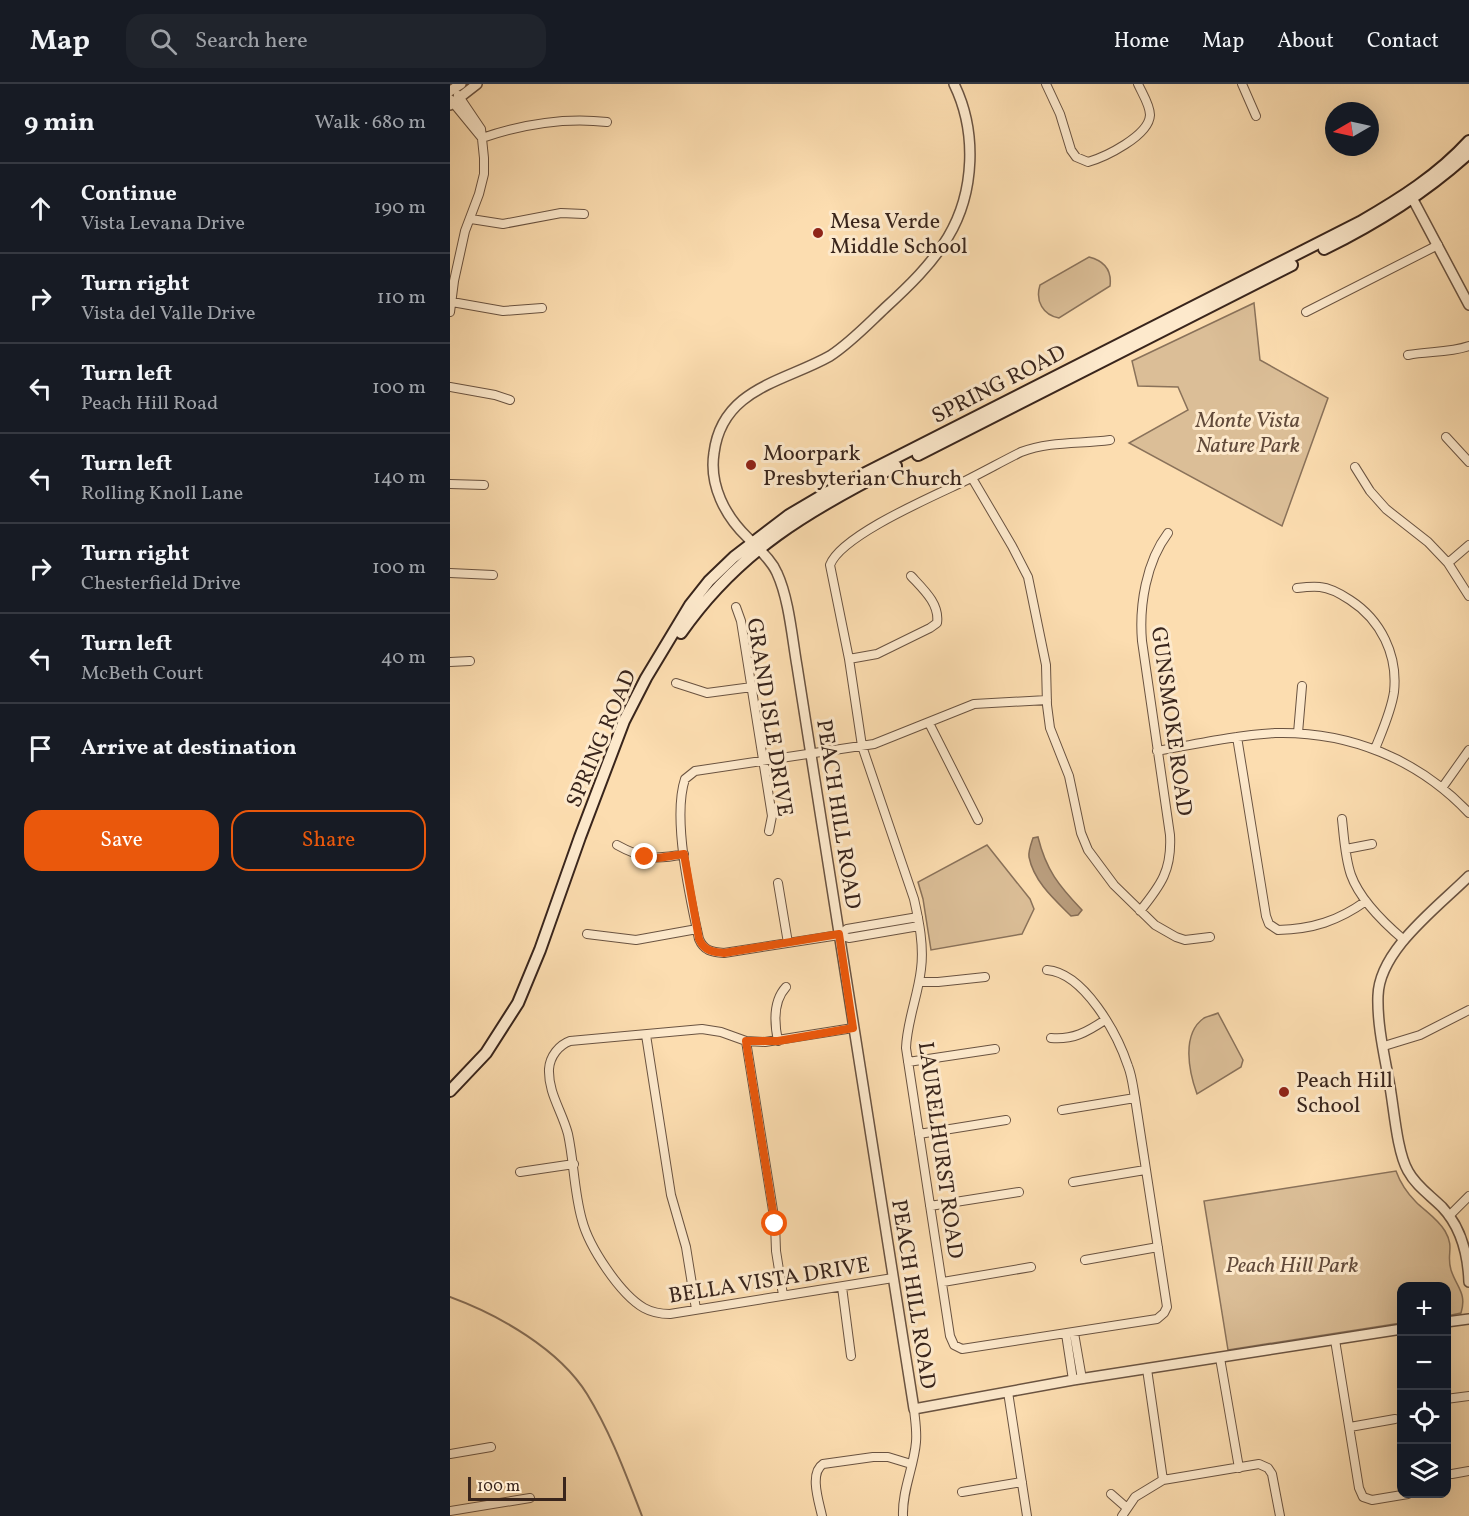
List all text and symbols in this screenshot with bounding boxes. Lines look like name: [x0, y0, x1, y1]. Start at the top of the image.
search box: [126, 14, 546, 68]
text: Map: [30, 22, 90, 61]
icon: search: [147, 25, 180, 58]
text: Search here: [195, 26, 308, 57]
text: Home: [1114, 27, 1169, 56]
text: Map: [1202, 27, 1244, 56]
text: About: [1277, 27, 1334, 56]
text: Contact: [1367, 27, 1439, 56]
north arrow: [1325, 102, 1379, 156]
text: 9 min: [24, 105, 95, 141]
text: Walk · 680 m: [315, 109, 426, 137]
text: Continue: [81, 179, 177, 210]
icon: ahead: [24, 192, 57, 225]
text: 190 m: [374, 194, 426, 222]
place label: Mesa Verde Middle School: [830, 207, 968, 263]
text: Vista Levana Drive: [81, 210, 245, 238]
marker: Mesa Verde Middle School: [811, 226, 825, 240]
text: Turn right: [81, 269, 189, 300]
icon: right: [24, 282, 57, 315]
text: 110 m: [377, 284, 426, 312]
text: Vista del Valle Drive: [81, 300, 256, 328]
street label: SPRING ROAD: [927, 338, 1072, 432]
text: Turn left: [81, 359, 172, 390]
icon: left: [24, 372, 57, 405]
text: 100 m: [372, 374, 426, 402]
text: Peach Hill Road: [81, 390, 218, 418]
park label: Monte Vista Nature Park: [1195, 406, 1300, 462]
place label: Moorpark Presbyterian Church: [763, 439, 962, 495]
text: Turn left: [81, 449, 172, 480]
marker: Moorpark Presbyterian Church: [744, 458, 758, 472]
icon: left: [24, 462, 57, 495]
text: 140 m: [373, 464, 426, 492]
text: Rolling Knoll Lane: [81, 480, 243, 508]
text: Turn right: [81, 539, 189, 570]
icon: right: [24, 552, 57, 585]
text: 100 m: [372, 554, 426, 582]
text: Chesterfield Drive: [81, 570, 241, 598]
street label: GRAND ISLE DRIVE: [738, 616, 800, 819]
street label: GUNSMOKE ROAD: [1142, 625, 1199, 818]
text: Turn left: [81, 629, 172, 660]
icon: left: [24, 642, 57, 675]
text: 40 m: [381, 644, 426, 672]
text: McBeth Court: [81, 660, 203, 688]
street label: SPRING ROAD: [559, 665, 645, 813]
street label: PEACH HILL ROAD: [807, 717, 868, 912]
icon: arrive: [24, 732, 57, 765]
text: Arrive at destination: [81, 733, 297, 764]
button: Save: [24, 810, 219, 871]
button: Share: [231, 810, 426, 871]
route end: [631, 843, 657, 869]
street label: LAURELHURST ROAD: [909, 1040, 970, 1261]
place label: Peach Hill School: [1296, 1066, 1393, 1122]
marker: Peach Hill School: [1277, 1085, 1291, 1099]
street label: PEACH HILL ROAD: [882, 1197, 943, 1392]
route start: [761, 1210, 787, 1236]
street label: BELLA VISTA DRIVE: [667, 1250, 872, 1313]
park label: Peach Hill Park: [1226, 1251, 1358, 1282]
map controls: [1397, 1282, 1451, 1498]
button: +: [1397, 1282, 1451, 1336]
button: −: [1397, 1336, 1451, 1390]
button: locate: [1397, 1390, 1451, 1444]
button: layers: [1397, 1444, 1451, 1498]
scale bar: [468, 1474, 566, 1502]
text: 100 m: [477, 1476, 520, 1498]

